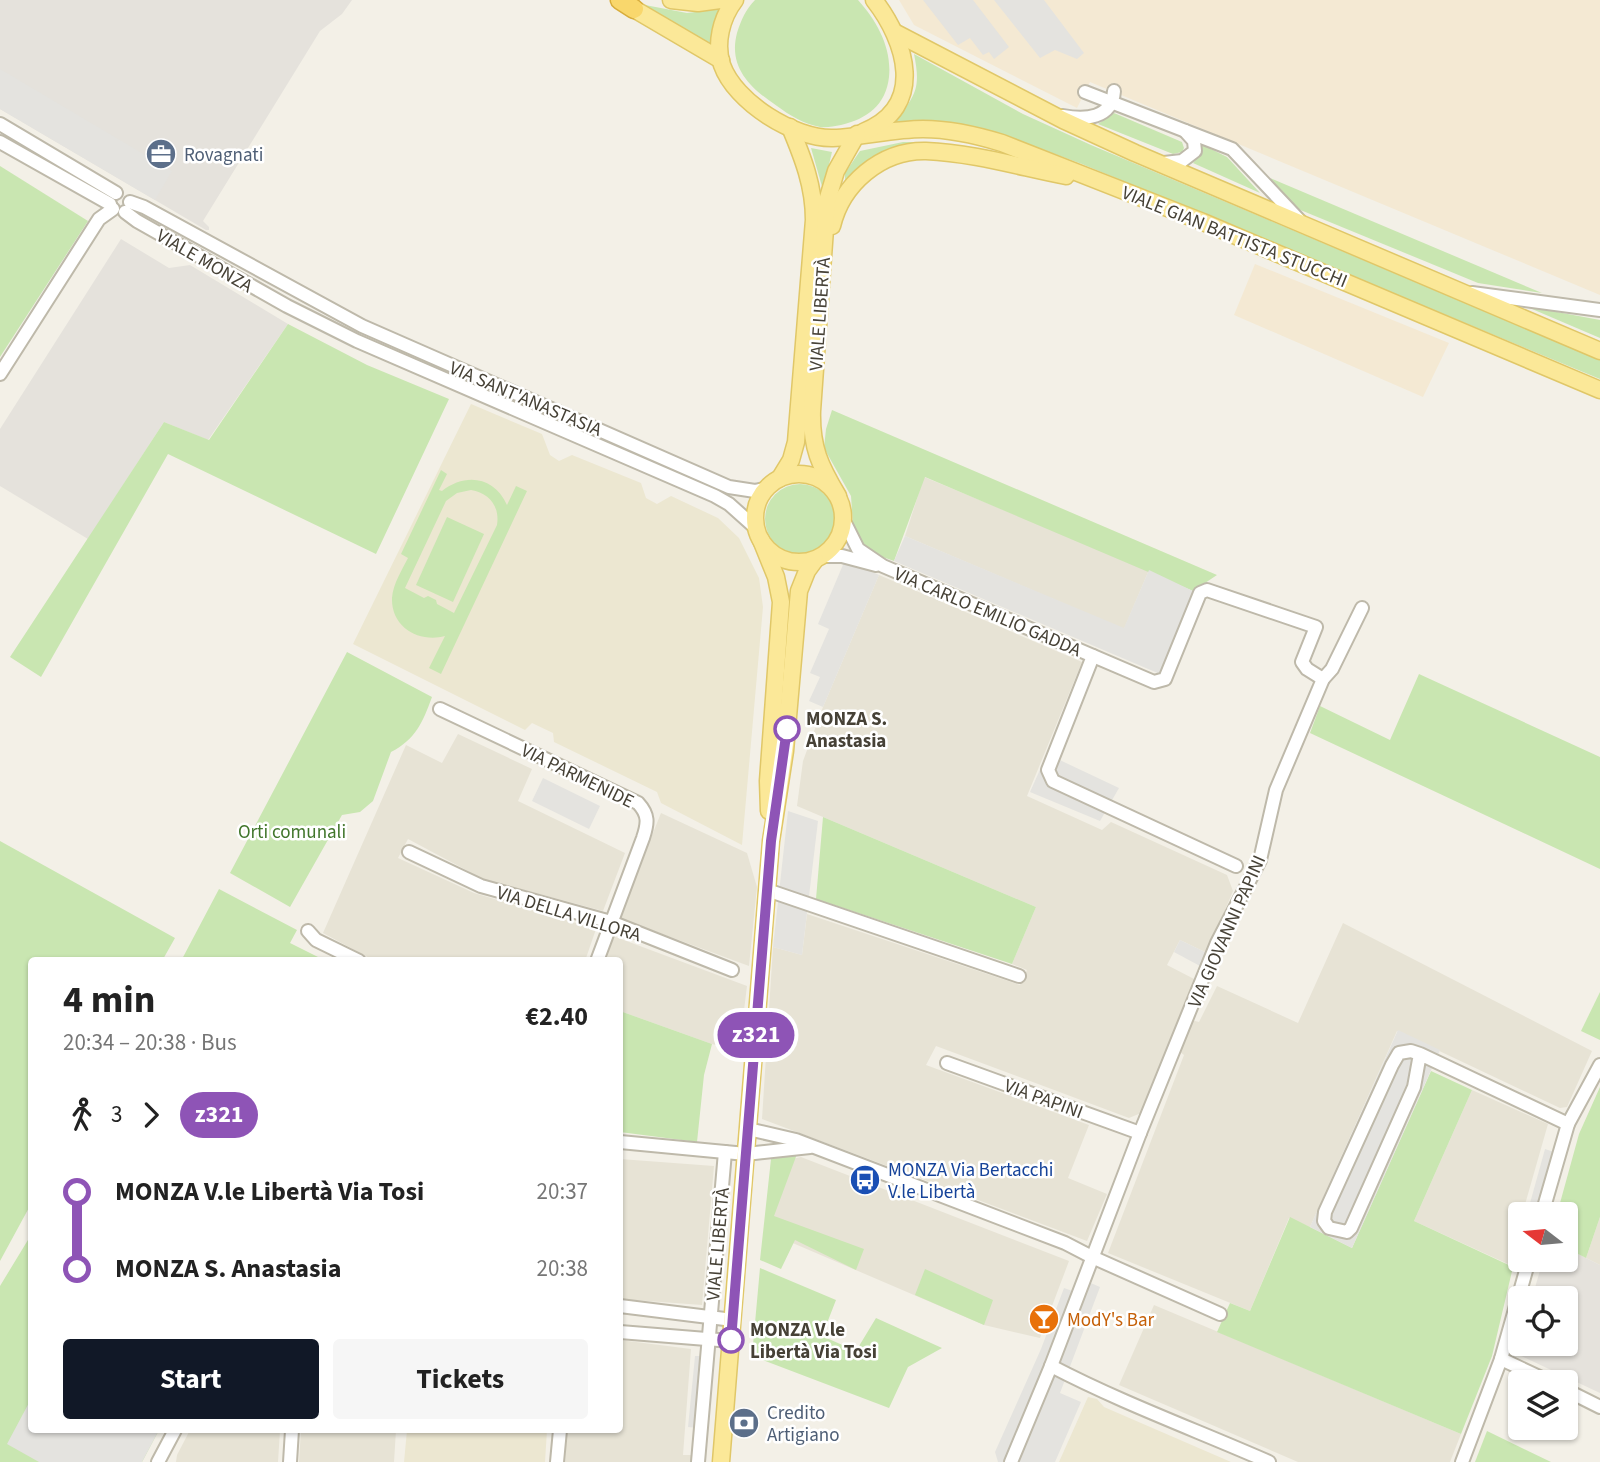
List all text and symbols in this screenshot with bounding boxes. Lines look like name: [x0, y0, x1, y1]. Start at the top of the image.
office icon: Rovagnati: [144, 137, 178, 171]
place label: Rovagnati: [184, 142, 263, 169]
street label: VIALE GIAN BATTISTA STUCCHI: [1118, 180, 1351, 295]
street label: VIALE MONZA: [151, 223, 258, 300]
street label: VIALE LIBERTÀ: [803, 256, 838, 372]
street label: VIA SANT'ANASTASIA: [445, 355, 607, 444]
street label: VIA CARLO EMILIO GADDA: [890, 561, 1086, 664]
place label: MONZA S. Anastasia: [805, 706, 887, 755]
marker: MONZA S. Anastasia: [774, 716, 800, 742]
street label: VIA PARMENIDE: [516, 737, 638, 815]
park label: Orti comunali: [238, 819, 346, 846]
street label: VIA GIOVANNI PAPINI: [1182, 851, 1273, 1012]
street label: VIA DELLA VILLORA: [493, 880, 645, 949]
text: 4 min: [63, 973, 155, 1027]
text: €2.40: [525, 998, 588, 1035]
line badge: z321: [707, 1012, 805, 1058]
text: z321: [731, 1017, 781, 1052]
text: 20:34 – 20:38 · Bus: [63, 1026, 237, 1059]
street label: VIA PAPINI: [1000, 1073, 1087, 1126]
icon: walk: [63, 1096, 101, 1134]
icon: forward: [132, 1096, 170, 1134]
text: z321: [194, 1097, 244, 1132]
text: 3: [111, 1098, 122, 1131]
place label: MONZA Via Bertacchi V.le Libertà: [888, 1157, 1054, 1206]
bus stop icon: MONZA Via Bertacchi V.le Libertà: [848, 1163, 882, 1197]
text: MONZA V.le Libertà Via Tosi: [115, 1173, 424, 1210]
text: 20:37: [537, 1175, 588, 1208]
street label: VIALE LIBERTÀ: [700, 1186, 737, 1302]
north arrow: [1508, 1202, 1578, 1272]
map controls: [1508, 1202, 1578, 1440]
text: MONZA S. Anastasia: [115, 1250, 341, 1287]
text: 20:38: [537, 1252, 588, 1285]
button: locate: [1508, 1286, 1578, 1356]
bar icon: ModY's Bar: [1027, 1302, 1061, 1336]
place label: ModY's Bar: [1067, 1307, 1155, 1334]
place label: MONZA V.le Libertà Via Tosi: [750, 1317, 877, 1366]
marker: MONZA V.le Libertà Via Tosi: [718, 1327, 744, 1353]
button: Start: [63, 1339, 319, 1419]
button: Tickets: [333, 1339, 588, 1419]
button: layers: [1508, 1370, 1578, 1440]
place label: Credito Artigiano: [767, 1400, 840, 1449]
bank icon: Credito Artigiano: [727, 1406, 761, 1440]

